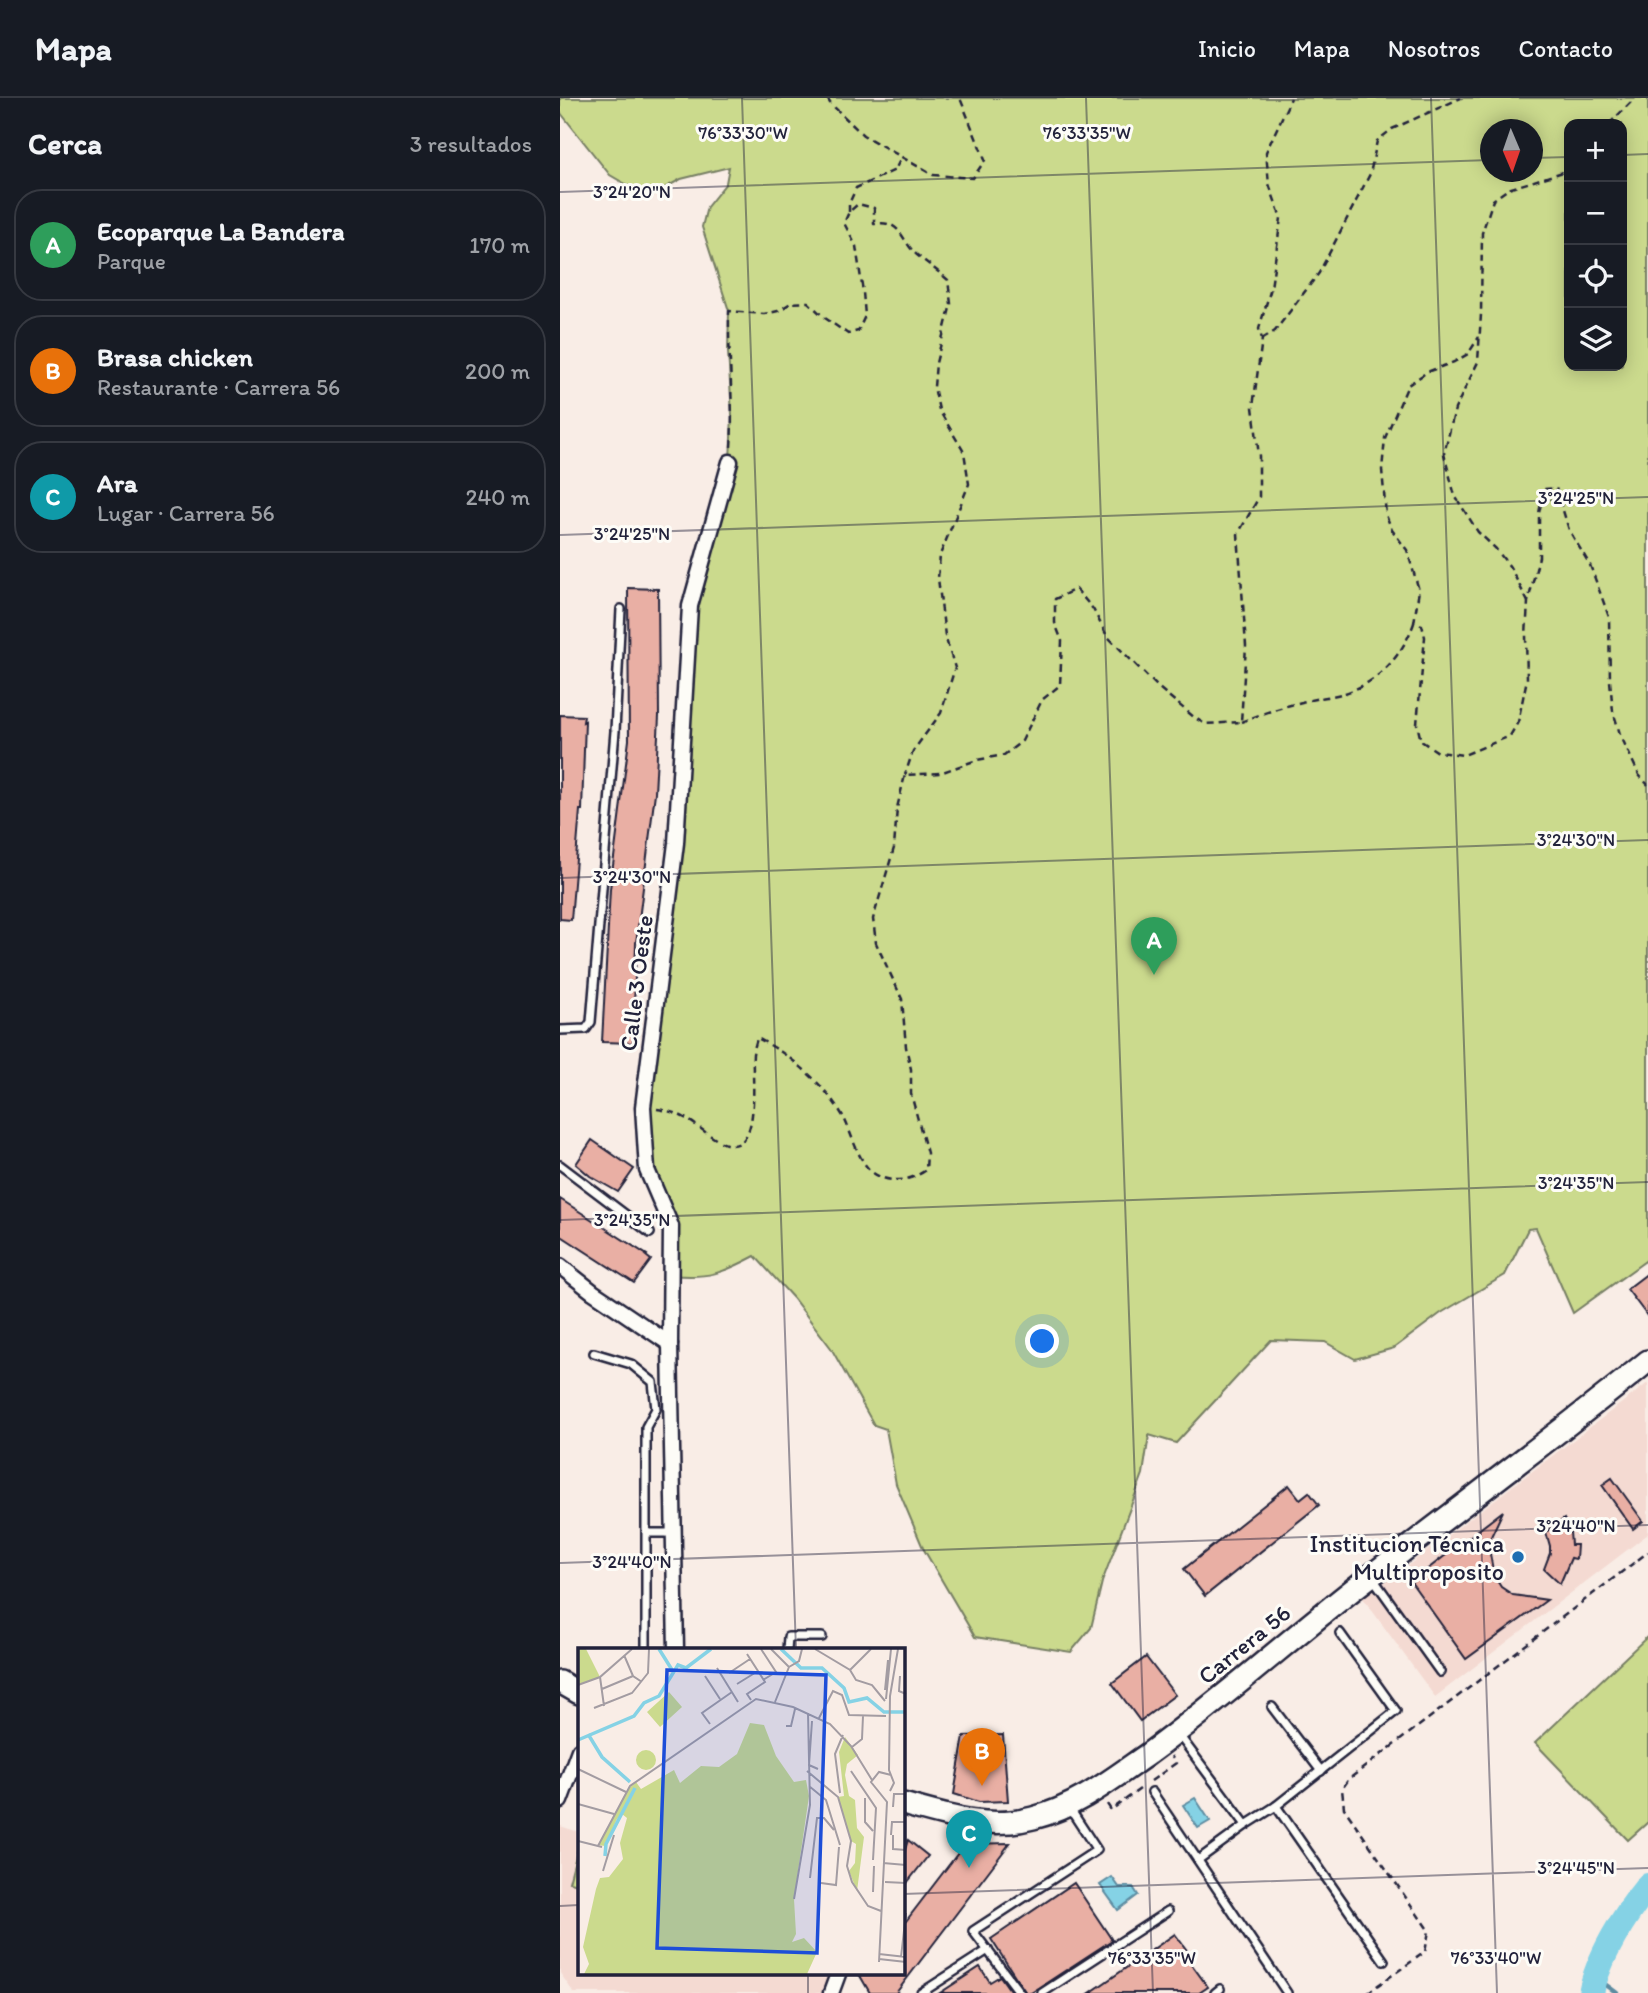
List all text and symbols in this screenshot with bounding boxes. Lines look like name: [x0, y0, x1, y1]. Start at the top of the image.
text: Mapa: [35, 29, 112, 68]
text: Inicio: [1198, 34, 1256, 63]
text: Mapa: [1294, 34, 1350, 63]
text: Nosotros: [1388, 34, 1480, 63]
text: Contacto: [1518, 34, 1613, 63]
north arrow: [1480, 119, 1543, 182]
map controls: [1564, 119, 1627, 371]
button: +: [1564, 119, 1627, 182]
text: 76°33'30"W: [698, 122, 788, 144]
text: 76°33'35"W: [1043, 122, 1131, 144]
text: Cerca: [28, 125, 102, 162]
text: 3 resultados: [410, 130, 532, 158]
text: 3°24'20"N: [593, 181, 671, 203]
button: −: [1564, 182, 1627, 245]
text: Ecoparque La Bandera: [97, 215, 345, 247]
text: A: [46, 231, 60, 259]
text: 170 m: [469, 231, 530, 259]
button: locate: [1564, 245, 1627, 308]
text: Parque: [97, 247, 166, 275]
button: layers: [1564, 308, 1627, 371]
text: Brasa chicken: [97, 341, 253, 373]
text: B: [46, 357, 60, 385]
text: 200 m: [465, 357, 530, 385]
text: Restaurante · Carrera 56: [97, 373, 340, 401]
text: Ara: [97, 467, 138, 499]
text: C: [46, 483, 60, 511]
text: 240 m: [465, 483, 530, 511]
text: 3°24'25"N: [1538, 487, 1614, 509]
text: Lugar · Carrera 56: [97, 499, 275, 527]
text: 3°24'25"N: [594, 523, 670, 545]
text: 3°24'30"N: [1537, 829, 1615, 851]
text: 3°24'30"N: [593, 866, 671, 888]
street label: Calle 3 Oeste: [613, 913, 659, 1053]
pin: A: [1131, 917, 1177, 975]
text: 3°24'35"N: [1538, 1172, 1614, 1194]
text: 3°24'35"N: [594, 1209, 670, 1231]
your location: [1025, 1324, 1059, 1358]
text: 3°24'40"N: [1536, 1515, 1616, 1537]
place label: Institucion Técnica Multiproposito: [1309, 1529, 1504, 1586]
marker: Institucion Técnica Multiproposito: [1510, 1549, 1526, 1565]
text: 3°24'40"N: [592, 1551, 672, 1573]
street label: Carrera 56: [1192, 1598, 1296, 1690]
inset map: [578, 1648, 905, 1976]
pin: B: [959, 1728, 1005, 1786]
pin: C: [946, 1810, 992, 1868]
text: 3°24'45"N: [1537, 1857, 1615, 1879]
text: 76°33'35"W: [1108, 1947, 1196, 1969]
text: 76°33'40"W: [1451, 1947, 1541, 1969]

